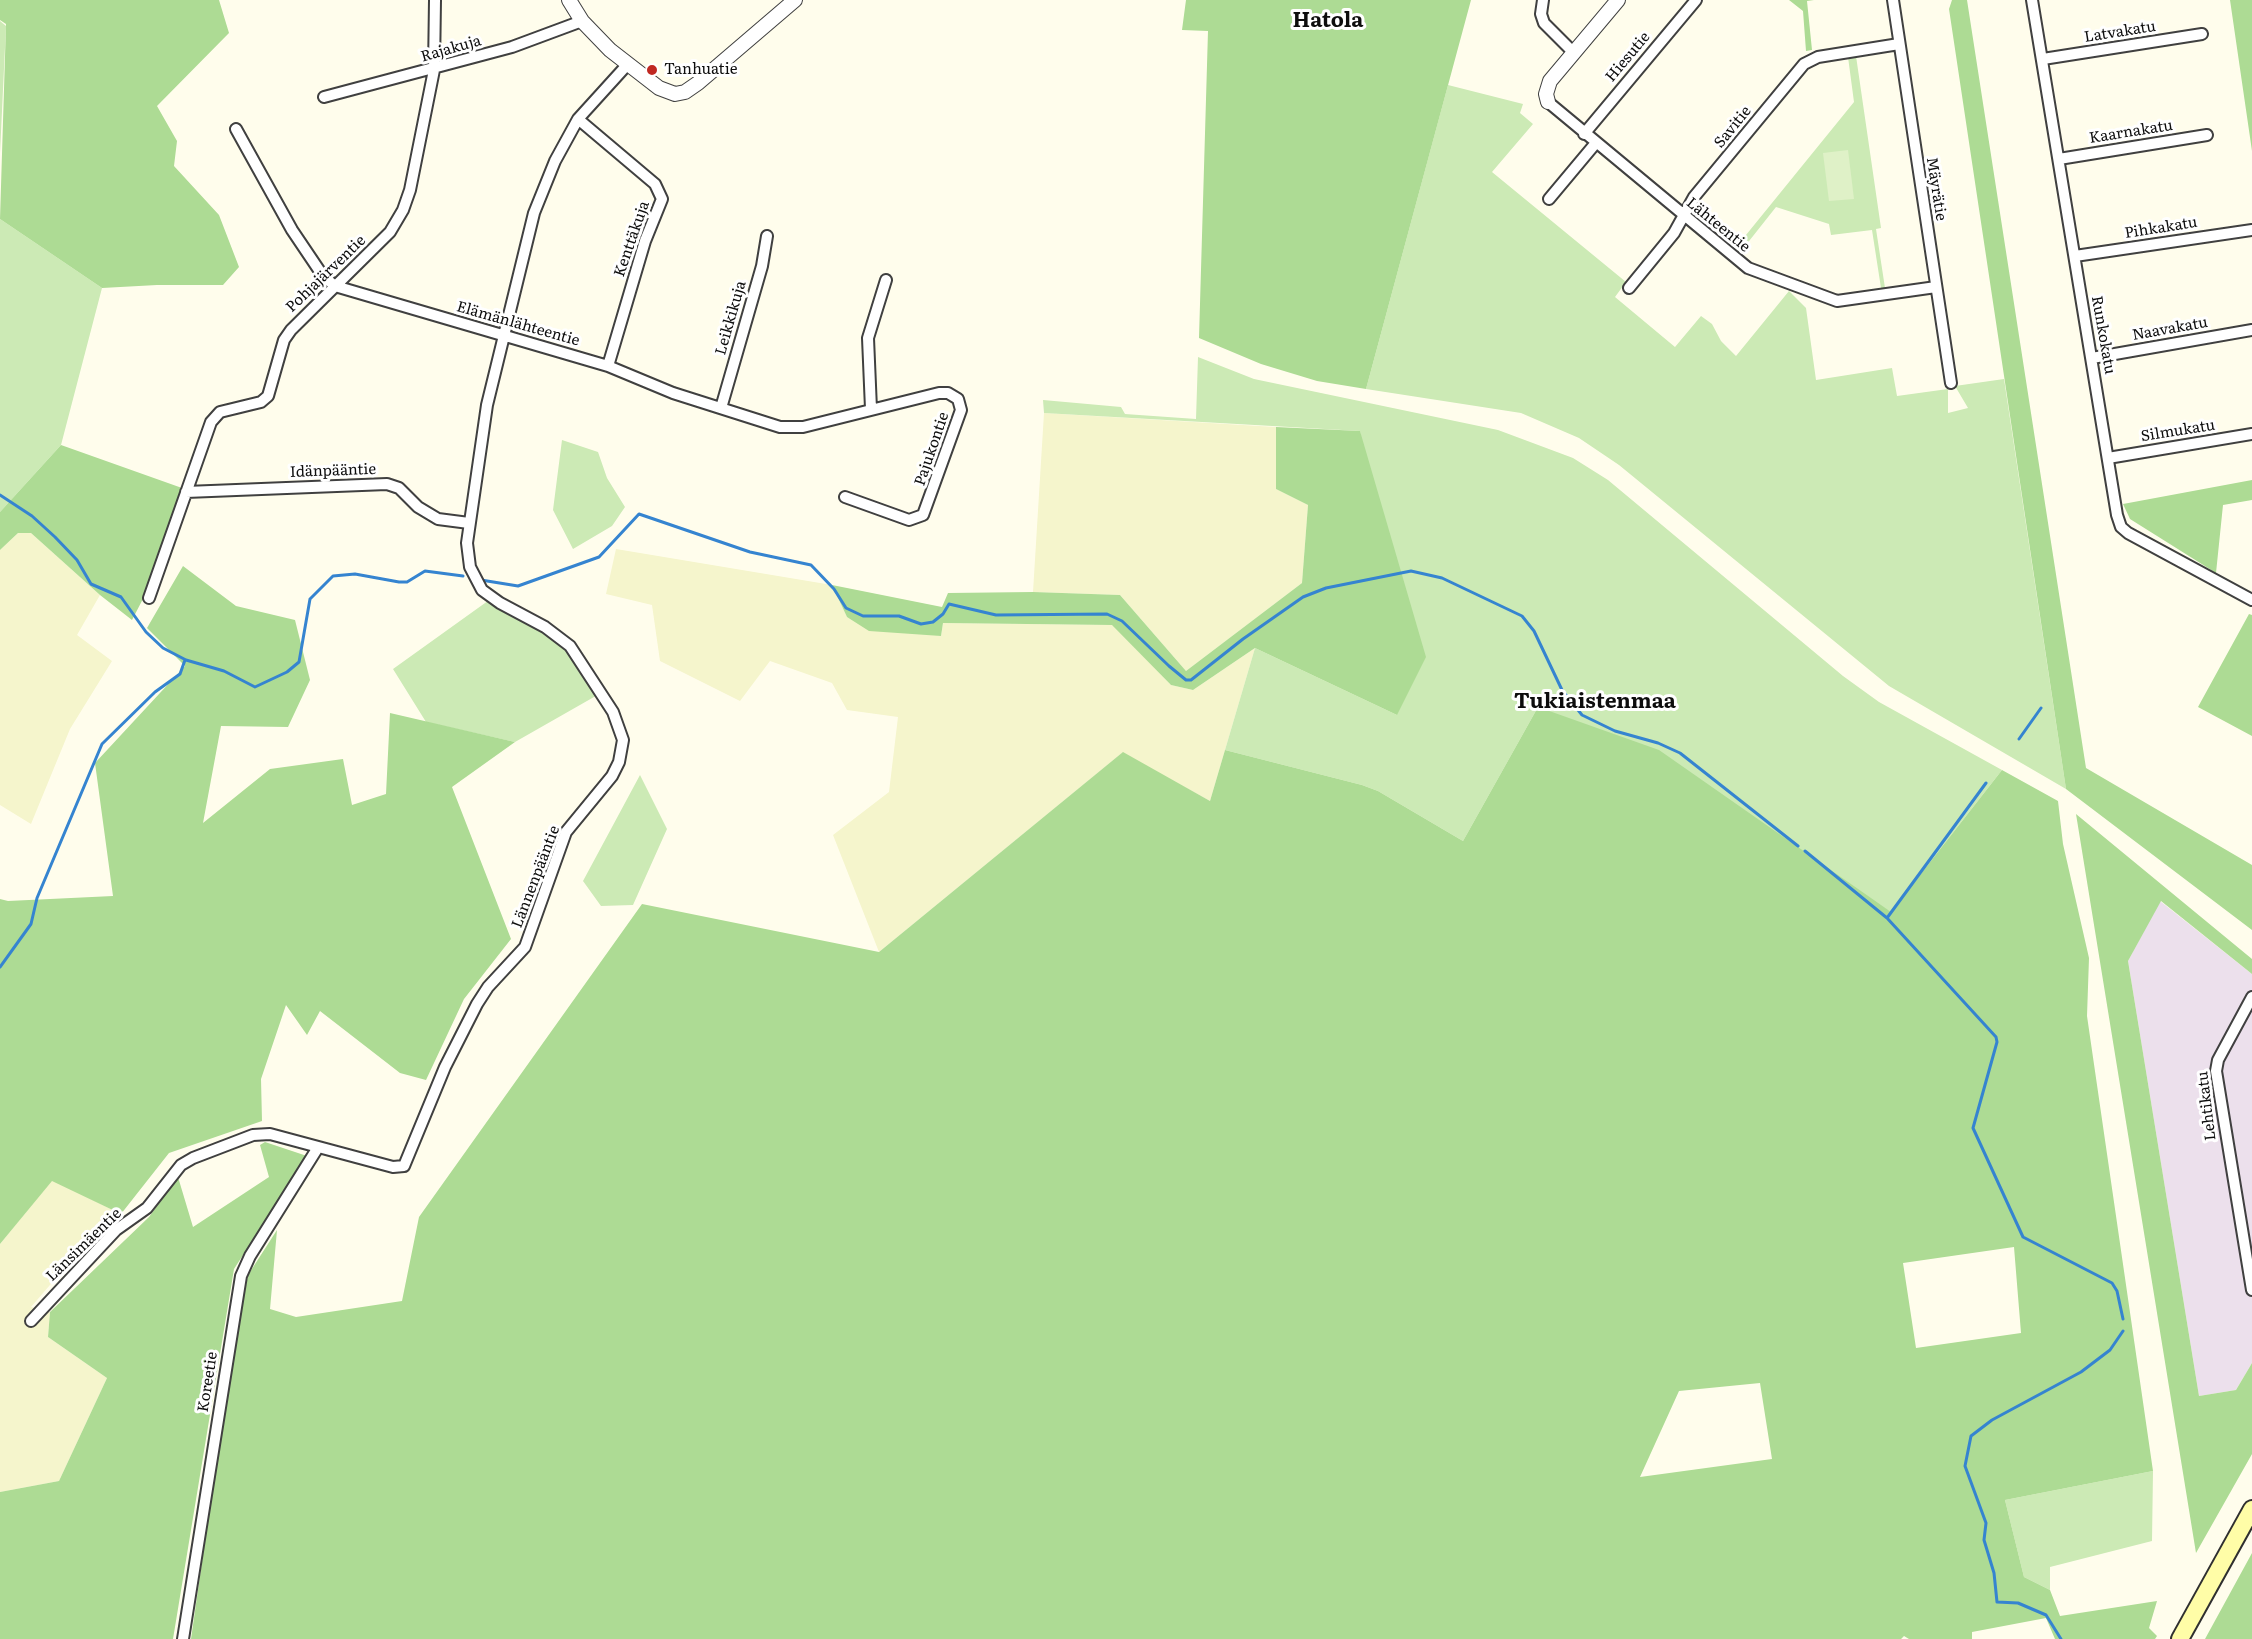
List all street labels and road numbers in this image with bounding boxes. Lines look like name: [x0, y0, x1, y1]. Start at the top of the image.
street label: Latvakatu: [2083, 17, 2157, 47]
street label: Hiesutie: [1602, 28, 1654, 86]
street label: Rajakuja: [419, 32, 483, 66]
street label: Savitie: [1711, 102, 1755, 152]
street label: Kaarnakatu: [2088, 117, 2174, 147]
street label: Mäyrätie: [1922, 156, 1950, 222]
street label: Lähteentie: [1682, 194, 1754, 256]
street label: Kenttäkuja: [611, 199, 653, 279]
street label: Pihkakatu: [2123, 213, 2199, 243]
street label: Pohjajärventie: [283, 232, 369, 316]
street label: Leikkikuja: [712, 279, 750, 357]
street label: Runkokatu: [2087, 294, 2119, 376]
street label: Elämänlähteentie: [454, 298, 582, 350]
street label: Naavakatu: [2131, 314, 2209, 344]
street label: Pajukontie: [911, 410, 953, 488]
street label: Silmukatu: [2140, 416, 2216, 446]
street label: Idänpääntie: [289, 460, 377, 482]
street label: Lännenpääntie: [508, 823, 564, 931]
street label: Lehtikatu: [2194, 1070, 2220, 1142]
street label: Länsimäentie: [43, 1205, 125, 1285]
street label: Koreetie: [194, 1351, 222, 1413]

